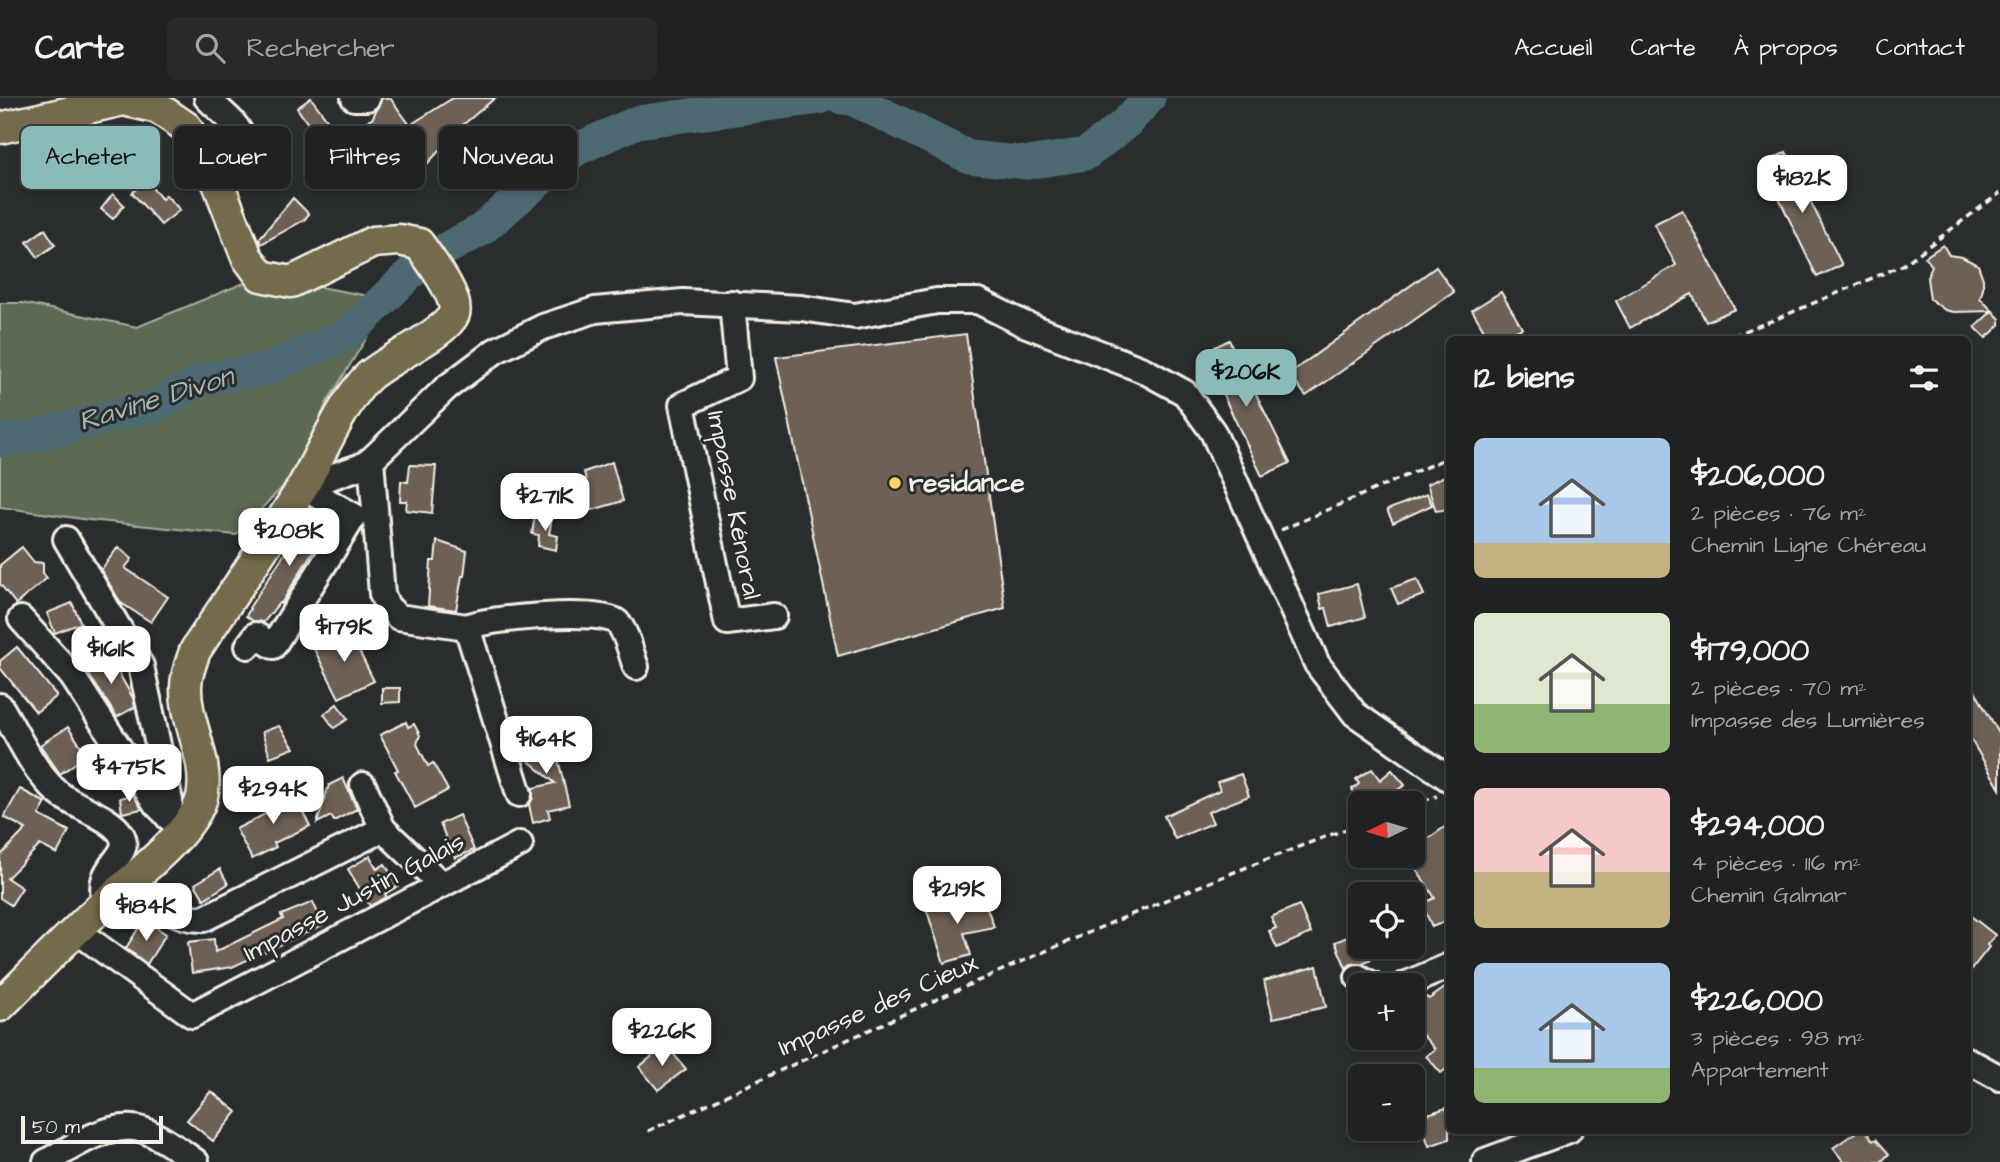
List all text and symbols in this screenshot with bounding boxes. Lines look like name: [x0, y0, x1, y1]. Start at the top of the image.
search box: [167, 17, 657, 80]
text: Carte: [35, 25, 125, 71]
icon: search: [191, 29, 229, 67]
text: Rechercher: [247, 30, 395, 66]
text: Accueil: [1514, 31, 1593, 65]
text: Carte: [1631, 31, 1696, 65]
text: À propos: [1734, 31, 1838, 65]
text: Contact: [1876, 31, 1965, 65]
chip: Acheter: [21, 126, 160, 189]
chip: Louer: [174, 126, 291, 189]
chip: Filtres: [305, 126, 425, 189]
chip: Nouveau: [439, 126, 577, 189]
pin: $182K: [1753, 156, 1851, 215]
text: $182K: [1773, 162, 1831, 194]
pin: $206K: [1197, 350, 1295, 409]
water label: Ravine Divon: [74, 356, 240, 441]
text: $206K: [1212, 356, 1280, 388]
text: 12 biens: [1474, 357, 1575, 399]
icon: filters: [1905, 359, 1943, 397]
street label: Impasse Kénoral: [698, 408, 770, 602]
text: $206,000: [1691, 455, 1825, 497]
place label: residance: [909, 465, 1024, 501]
icon: home: [1530, 466, 1614, 550]
pin: $271K: [496, 474, 594, 533]
marker: residance: [887, 475, 903, 491]
text: $271K: [517, 480, 573, 512]
text: 2 pièces · 76 m²: [1691, 497, 1867, 529]
pin: $208K: [240, 508, 338, 568]
text: $208K: [254, 515, 324, 547]
text: Chemin Ligne Chéreau: [1691, 529, 1926, 561]
pin: $179K: [295, 604, 393, 664]
text: $179K: [316, 611, 372, 643]
pin: $161K: [62, 626, 160, 686]
text: $179,000: [1691, 630, 1809, 672]
text: $161K: [87, 633, 135, 665]
icon: home: [1530, 641, 1614, 725]
text: 2 pièces · 70 m²: [1691, 672, 1867, 704]
text: Impasse des Lumières: [1691, 704, 1925, 736]
pin: $164K: [497, 716, 595, 776]
text: $164K: [516, 723, 576, 755]
pin: $475K: [80, 744, 178, 804]
text: $475K: [93, 751, 165, 783]
pin: $294K: [224, 766, 322, 826]
text: $294K: [239, 773, 307, 805]
north arrow: [1348, 791, 1424, 868]
map controls: [1348, 791, 1425, 1141]
text: $294,000: [1691, 805, 1824, 847]
icon: home: [1530, 816, 1614, 900]
street label: Impasse Justin Galais: [237, 823, 471, 971]
text: 4 pièces · 116 m²: [1691, 847, 1861, 879]
pin: $219K: [908, 866, 1006, 926]
text: $219K: [929, 873, 985, 905]
text: Chemin Galmar: [1691, 879, 1847, 911]
button: locate: [1348, 882, 1425, 959]
pin: $184K: [97, 884, 195, 943]
text: $184K: [116, 890, 176, 922]
street label: Impasse des Cieux: [772, 944, 984, 1065]
button: +: [1348, 973, 1425, 1050]
text: $226,000: [1691, 980, 1823, 1022]
icon: home: [1530, 991, 1614, 1075]
pin: $226K: [613, 1009, 711, 1068]
text: $226K: [628, 1015, 696, 1047]
text: 3 pièces · 98 m²: [1691, 1022, 1865, 1054]
text: Appartement: [1691, 1054, 1829, 1086]
button: −: [1348, 1064, 1425, 1141]
scale bar: [21, 1113, 163, 1145]
text: 50 m: [32, 1114, 80, 1141]

